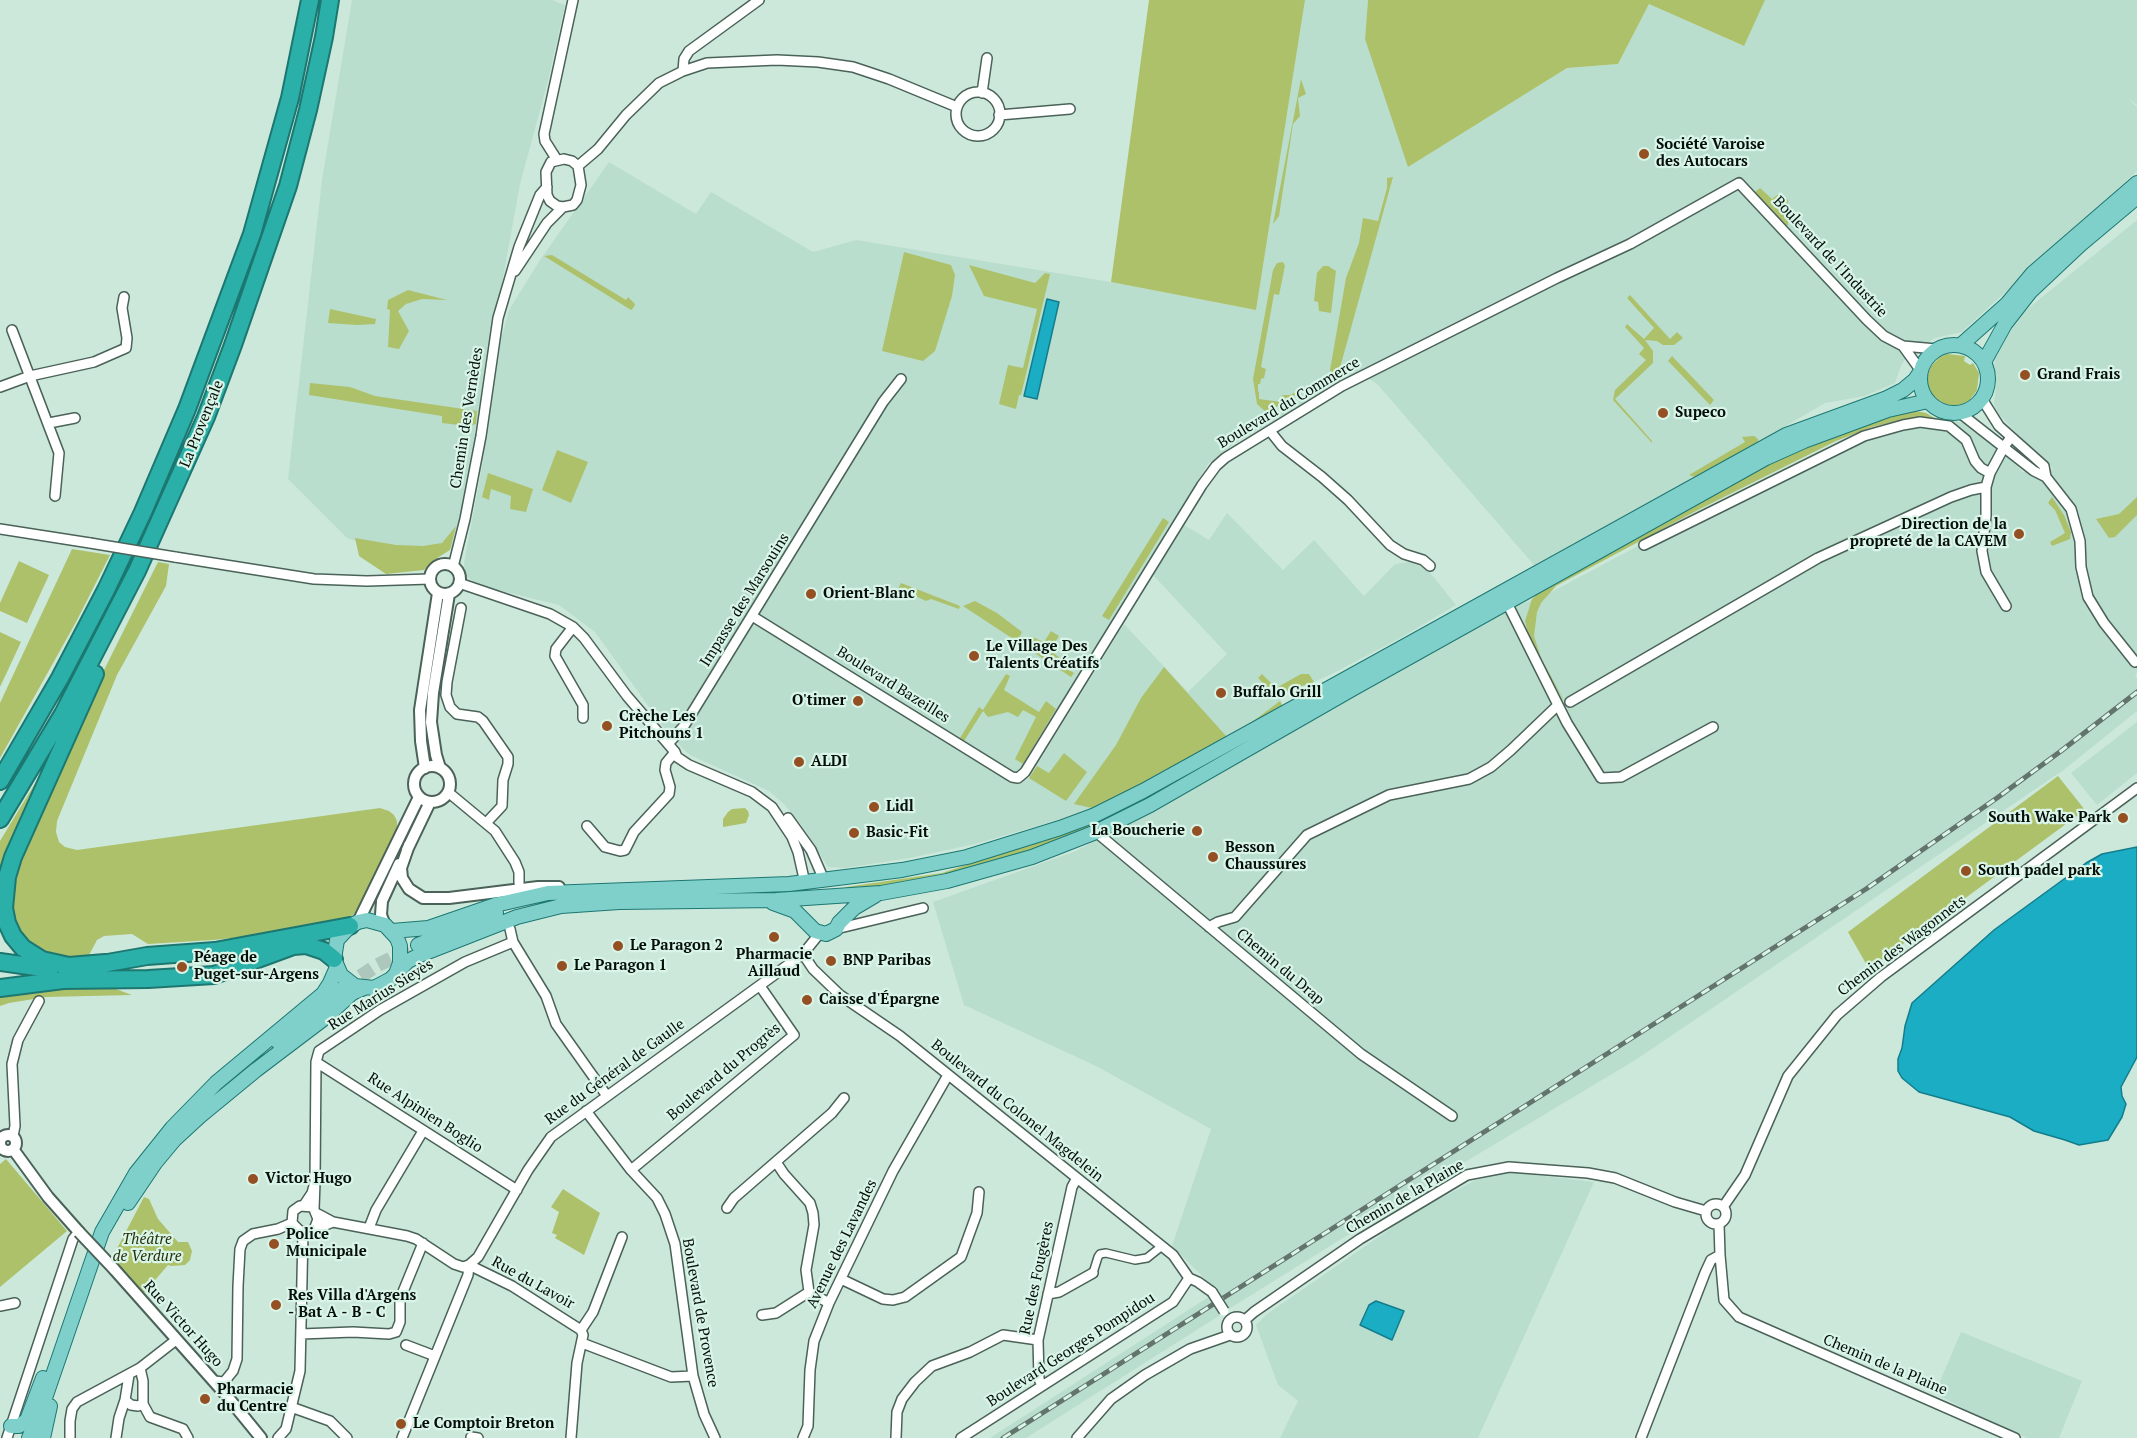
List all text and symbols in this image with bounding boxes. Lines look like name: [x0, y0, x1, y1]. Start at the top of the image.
place label: Société Varoise des Autocars: [1656, 136, 1765, 171]
marker: Société Varoise des Autocars: [1637, 147, 1651, 161]
street label: Boulevard de l'Industrie: [1769, 193, 1891, 321]
street label: Chemin des Vernèdes: [447, 346, 487, 490]
street label: Boulevard du Commerce: [1215, 353, 1363, 453]
place label: Grand Frais: [2037, 366, 2120, 384]
marker: Grand Frais: [2018, 368, 2032, 382]
street label: La Provençale: [176, 378, 228, 470]
place label: Supeco: [1675, 404, 1726, 422]
marker: Supeco: [1656, 406, 1670, 420]
place label: Direction de la propreté de la CAVEM: [1850, 516, 2007, 551]
marker: Direction de la propreté de la CAVEM: [2012, 527, 2026, 541]
street label: Impasse des Marsouins: [697, 530, 793, 670]
place label: Orient-Blanc: [823, 585, 915, 603]
marker: Orient-Blanc: [804, 587, 818, 601]
place label: Le Village Des Talents Créatifs: [986, 638, 1099, 673]
street label: Boulevard Bazeilles: [833, 643, 953, 727]
marker: Le Village Des Talents Créatifs: [967, 649, 981, 663]
place label: Buffalo Grill: [1233, 684, 1321, 702]
marker: Buffalo Grill: [1214, 686, 1228, 700]
place label: O'timer: [792, 692, 846, 710]
marker: O'timer: [851, 694, 865, 708]
place label: Crèche Les Pitchouns 1: [619, 708, 704, 743]
marker: Crèche Les Pitchouns 1: [600, 719, 614, 733]
place label: ALDI: [811, 753, 847, 771]
marker: ALDI: [792, 755, 806, 769]
place label: Lidl: [886, 798, 914, 816]
marker: Lidl: [867, 800, 881, 814]
place label: South Wake Park: [1988, 809, 2111, 827]
marker: South Wake Park: [2116, 811, 2130, 825]
place label: La Boucherie: [1091, 822, 1185, 840]
place label: Basic-Fit: [866, 824, 929, 842]
marker: La Boucherie: [1190, 824, 1204, 838]
marker: Basic-Fit: [847, 826, 861, 840]
place label: Besson Chaussures: [1225, 839, 1306, 874]
marker: Besson Chaussures: [1206, 850, 1220, 864]
place label: South padel park: [1978, 862, 2101, 880]
marker: South padel park: [1959, 864, 1973, 878]
street label: Chemin des Wagonnets: [1834, 892, 1970, 1000]
street label: Chemin du Drap: [1232, 925, 1328, 1009]
marker: Pharmacie Aillaud: [767, 930, 781, 944]
place label: Le Paragon 2: [630, 937, 723, 955]
marker: Le Paragon 2: [611, 939, 625, 953]
place label: Pharmacie Aillaud: [736, 946, 812, 981]
place label: Péage de Puget-sur-Argens: [194, 949, 319, 984]
place label: BNP Paribas: [843, 952, 931, 970]
marker: BNP Paribas: [824, 954, 838, 968]
street label: Rue Marius Sieyès: [325, 956, 437, 1034]
place label: Le Paragon 1: [574, 957, 667, 975]
marker: Le Paragon 1: [555, 959, 569, 973]
marker: Péage de Puget-sur-Argens: [175, 960, 189, 974]
place label: Caisse d'Épargne: [819, 991, 940, 1009]
marker: Caisse d'Épargne: [800, 993, 814, 1007]
street label: Rue du Général de Gaulle: [542, 1015, 688, 1129]
street label: Boulevard du Progrès: [664, 1019, 784, 1125]
street label: Boulevard du Colonel Magdelein: [927, 1036, 1107, 1186]
street label: Rue Alpinien Boglio: [364, 1069, 486, 1157]
street label: Chemin de la Plaine: [1343, 1156, 1467, 1238]
place label: Victor Hugo: [265, 1170, 352, 1188]
marker: Victor Hugo: [246, 1172, 260, 1186]
street label: Avenue des Lavandes: [803, 1177, 881, 1311]
street label: Rue des Fougères: [1016, 1220, 1058, 1336]
place label: Police Municipale: [286, 1226, 367, 1261]
park label: Théâtre de Verdure: [112, 1231, 182, 1266]
marker: Police Municipale: [267, 1237, 281, 1251]
street label: Boulevard de Provence: [678, 1237, 722, 1389]
street label: Rue du Lavoir: [489, 1253, 577, 1313]
street label: Rue Victor Hugo: [139, 1277, 227, 1371]
place label: Res Villa d'Argens - Bat A - B - C: [288, 1287, 416, 1322]
street label: Boulevard Georges Pompidou: [984, 1289, 1158, 1411]
marker: Res Villa d'Argens - Bat A - B - C: [269, 1298, 283, 1312]
street label: Chemin de la Plaine: [1820, 1331, 1950, 1399]
place label: Pharmacie du Centre: [217, 1381, 294, 1416]
marker: Pharmacie du Centre: [198, 1392, 212, 1406]
place label: Le Comptoir Breton: [413, 1415, 554, 1433]
marker: Le Comptoir Breton: [394, 1417, 408, 1431]

